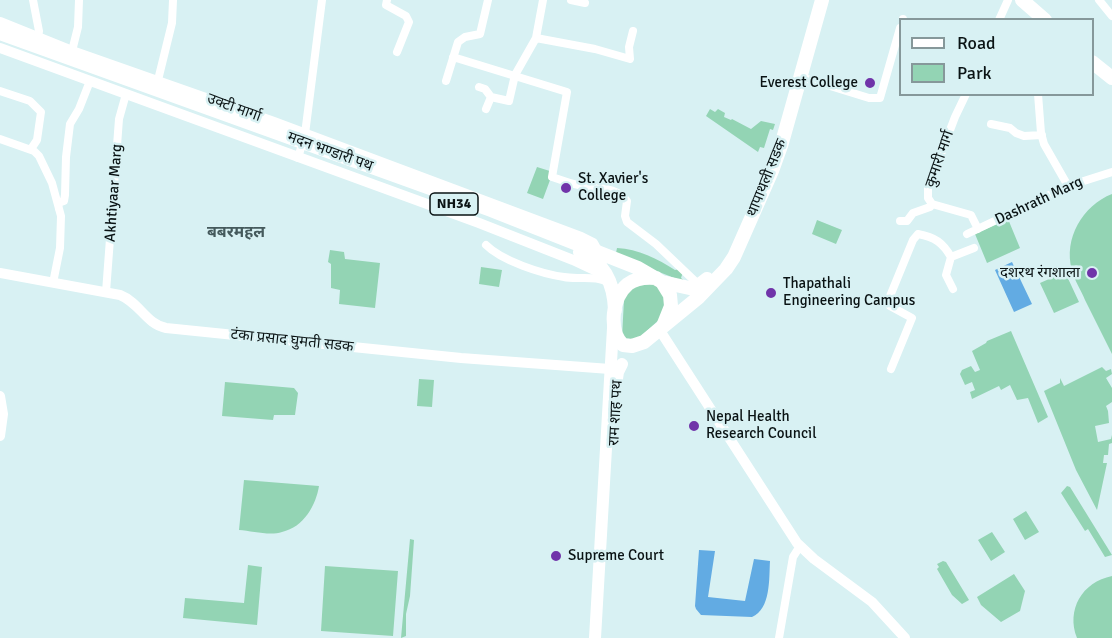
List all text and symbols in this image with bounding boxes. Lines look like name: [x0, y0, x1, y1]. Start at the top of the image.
legend: [899, 18, 1094, 96]
text: Road: [957, 32, 996, 54]
text: Park: [957, 62, 992, 84]
place label: Everest College: [760, 74, 858, 92]
marker: Everest College: [863, 76, 877, 90]
street label: उक्टी मार्गा: [204, 90, 264, 126]
street label: मदन भण्डारी पथ: [285, 128, 375, 176]
street label: कुमारी मार्ग: [922, 128, 958, 190]
street label: थापाथली सडक: [743, 136, 791, 220]
street label: Akhtiyaar Marg: [102, 143, 126, 243]
place label: St. Xavier's College: [578, 170, 648, 205]
street label: Dashrath Marg: [992, 173, 1086, 229]
marker: St. Xavier's College: [559, 181, 573, 195]
road number: NH34: [430, 193, 478, 215]
district label: बबरमहल: [207, 223, 265, 243]
place label: दशरथ रंगशाला: [1000, 264, 1080, 282]
marker: दशरथ रंगशाला: [1085, 266, 1099, 280]
place label: Thapathali Engineering Campus: [783, 275, 915, 310]
marker: Thapathali Engineering Campus: [764, 286, 778, 300]
street label: टंका प्रसाद घुमती सडक: [230, 326, 354, 356]
street label: राम शाह पथ: [605, 380, 627, 446]
place label: Nepal Health Research Council: [706, 408, 817, 443]
marker: Nepal Health Research Council: [687, 419, 701, 433]
place label: Supreme Court: [568, 547, 664, 565]
marker: Supreme Court: [549, 549, 563, 563]

